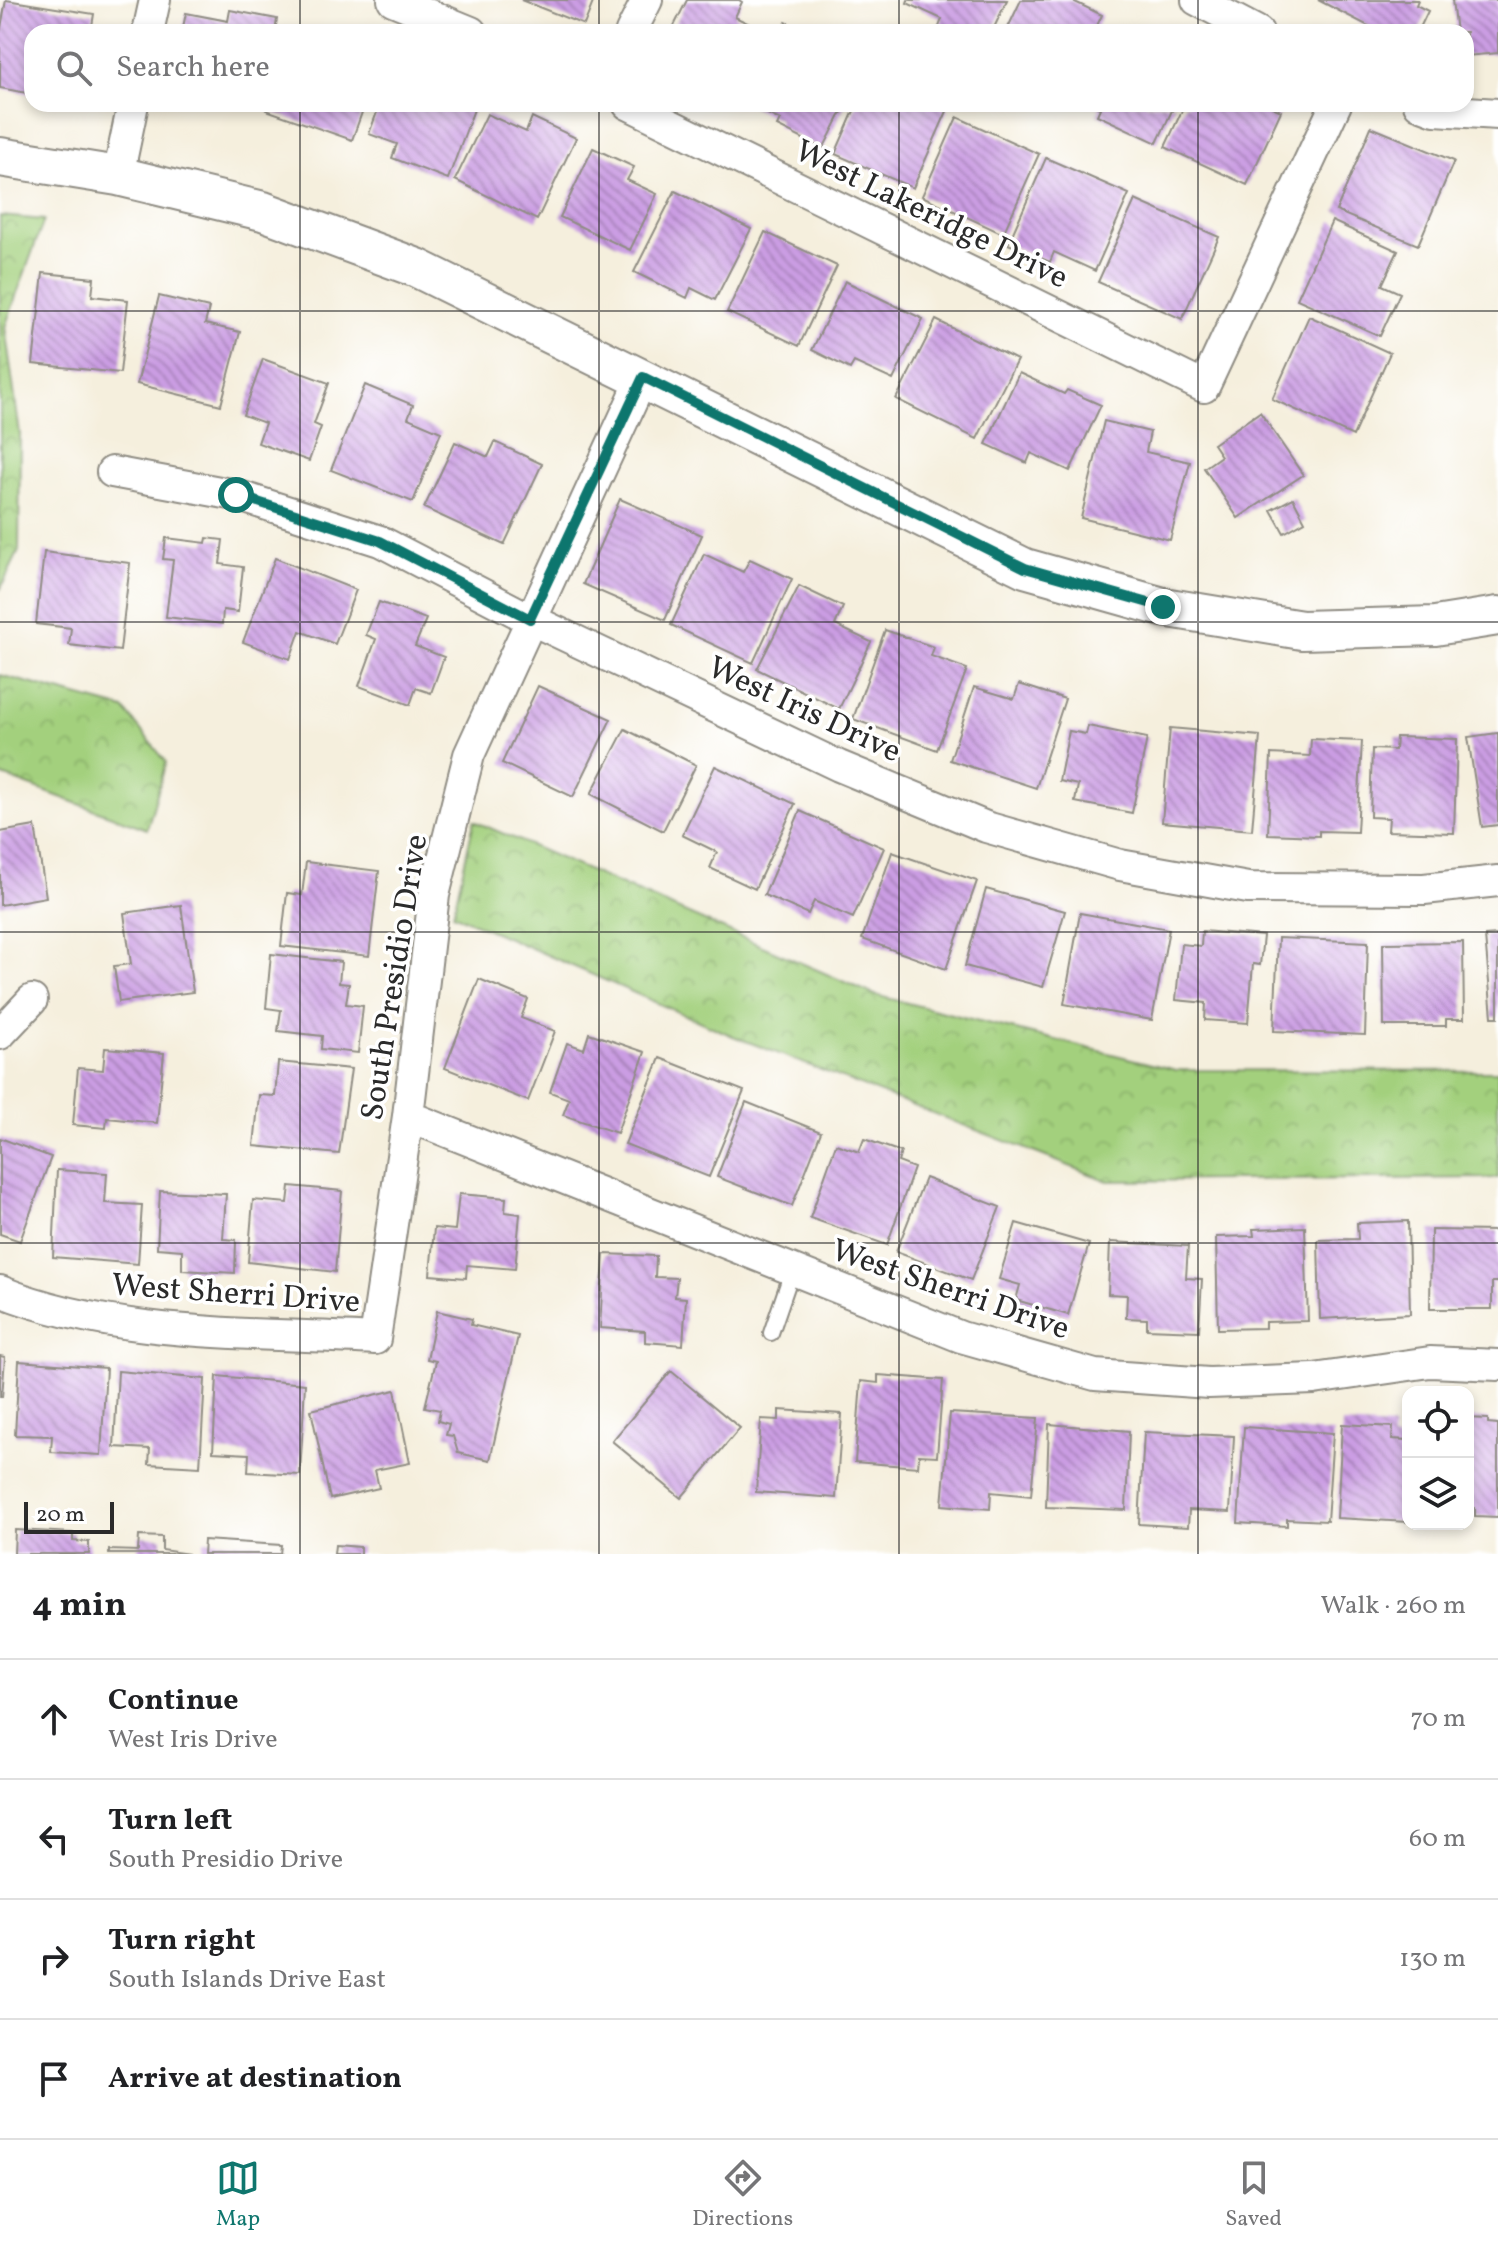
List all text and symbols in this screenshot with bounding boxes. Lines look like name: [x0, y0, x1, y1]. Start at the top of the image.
search box: [24, 24, 1474, 112]
icon: search: [52, 46, 96, 90]
text: Search here: [116, 47, 270, 89]
street label: West Lakeridge Drive: [787, 130, 1075, 301]
route start: [218, 477, 254, 513]
route end: [1145, 589, 1181, 625]
street label: West Iris Drive: [700, 647, 908, 775]
street label: South Presidio Drive: [352, 831, 440, 1124]
street label: West Sherri Drive: [825, 1230, 1075, 1352]
street label: West Sherri Drive: [110, 1264, 361, 1326]
map controls: [1402, 1386, 1474, 1530]
button: locate: [1402, 1386, 1474, 1458]
button: layers: [1402, 1458, 1474, 1530]
scale bar: [24, 1498, 114, 1534]
text: 20 m: [36, 1500, 85, 1531]
text: 4 min: [32, 1583, 127, 1630]
text: Walk · 260 m: [1320, 1588, 1466, 1624]
text: Continue: [108, 1680, 239, 1722]
icon: ahead: [32, 1697, 76, 1741]
text: 70 m: [1411, 1701, 1466, 1737]
text: West Iris Drive: [108, 1722, 278, 1758]
text: Turn left: [108, 1800, 232, 1842]
icon: left: [32, 1817, 76, 1861]
text: 60 m: [1409, 1821, 1466, 1857]
text: South Presidio Drive: [108, 1842, 343, 1878]
text: Turn right: [108, 1920, 256, 1962]
icon: right: [32, 1937, 76, 1981]
text: 130 m: [1399, 1941, 1466, 1977]
text: South Islands Drive East: [108, 1962, 386, 1998]
icon: arrive: [32, 2057, 76, 2101]
text: Arrive at destination: [108, 2058, 402, 2100]
tab: Map: [216, 2156, 260, 2235]
tab: Directions: [692, 2156, 793, 2235]
tab: Saved: [1225, 2156, 1282, 2235]

